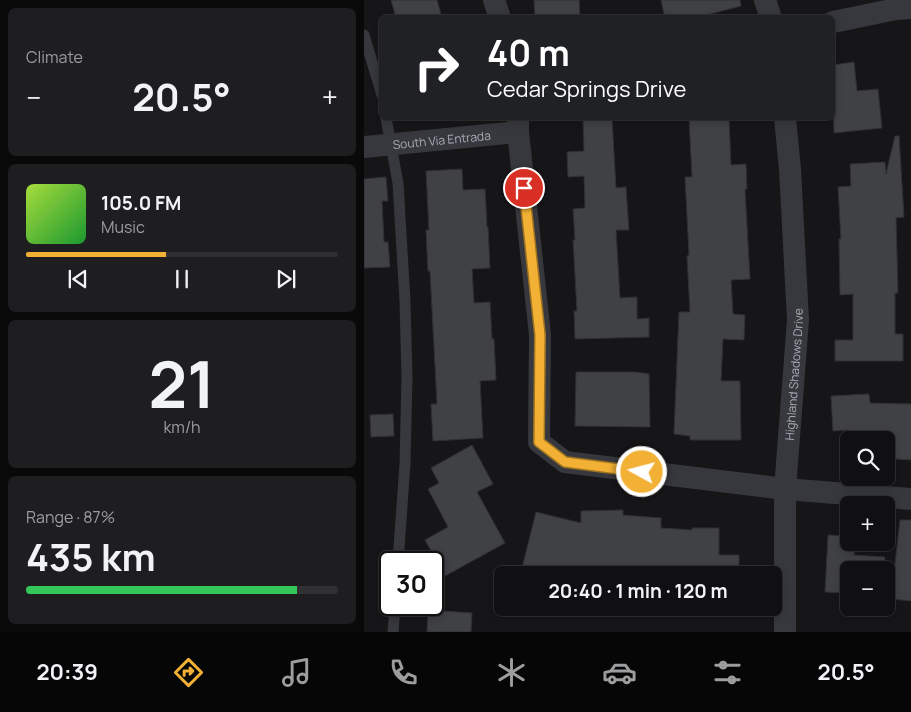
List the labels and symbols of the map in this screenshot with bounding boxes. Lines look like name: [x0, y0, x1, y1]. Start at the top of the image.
street label: South Via Entrada: [392, 126, 491, 153]
pin: [503, 167, 545, 209]
street label: Highland Shadows Drive: [780, 308, 807, 441]
position arrow: [615, 445, 667, 497]
speed limit sign: 30: [379, 551, 444, 616]

